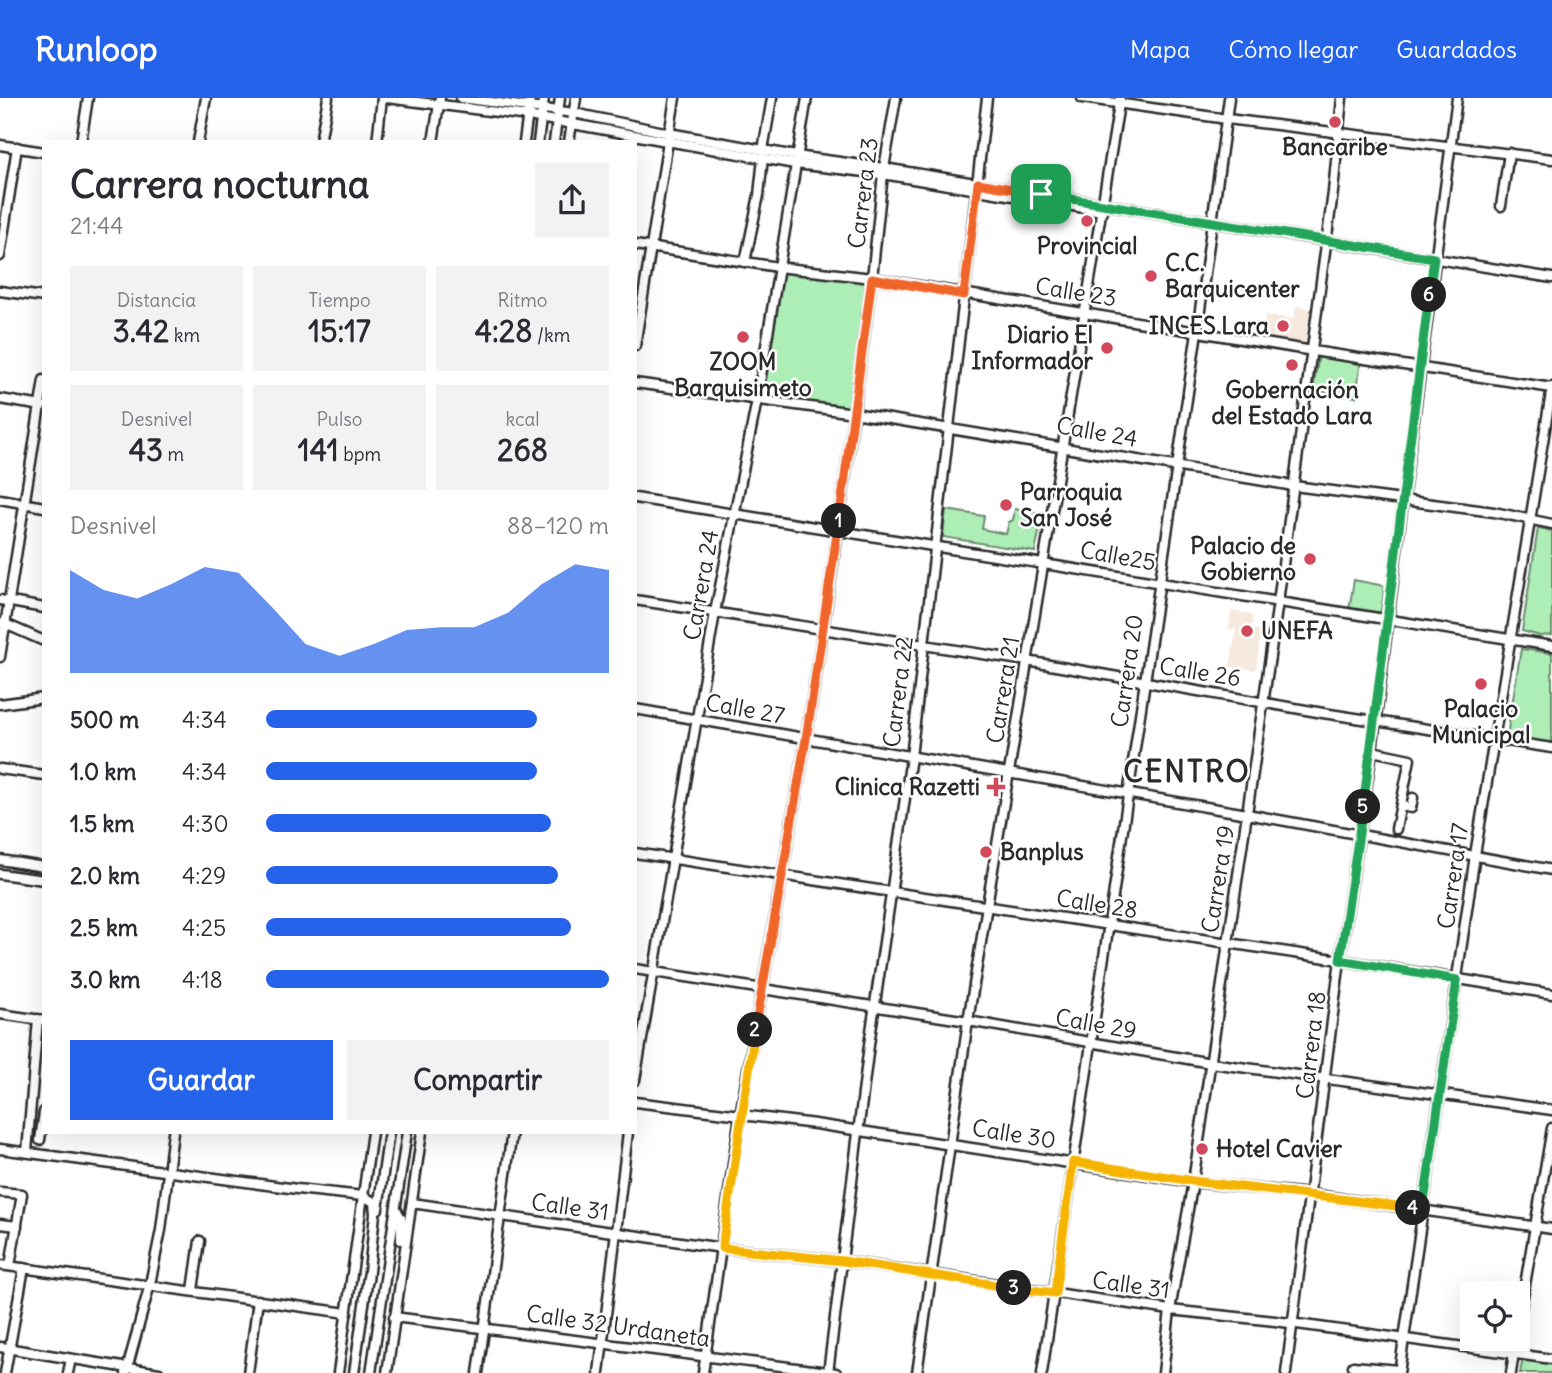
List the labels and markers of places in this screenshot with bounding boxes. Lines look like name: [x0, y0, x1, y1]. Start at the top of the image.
marker: Bancaribe: [1327, 114, 1343, 130]
place label: Bancaribe: [1282, 132, 1388, 161]
pin: [1011, 164, 1071, 224]
marker: Provincial: [1079, 213, 1095, 229]
place label: Provincial: [1037, 231, 1137, 260]
place label: C.C. Barquicenter: [1165, 248, 1300, 303]
marker: C.C. Barquicenter: [1143, 268, 1159, 284]
pin: 6: [1412, 278, 1446, 312]
place label: INCES Lara: [1149, 311, 1269, 340]
marker: INCES Lara: [1275, 318, 1291, 334]
place label: Diario El Informador: [971, 320, 1094, 375]
marker: ZOOM Barquisimeto: [735, 329, 751, 345]
marker: Diario El Informador: [1099, 340, 1115, 356]
place label: ZOOM Barquisimeto: [674, 347, 812, 402]
marker: Gobernación del Estado Lara: [1284, 357, 1300, 373]
place label: Gobernación del Estado Lara: [1212, 375, 1372, 430]
place label: Parroquia San José: [1020, 477, 1122, 532]
marker: Parroquia San José: [998, 497, 1014, 513]
pin: 1: [822, 504, 856, 538]
place label: Palacio de Gobierno: [1190, 531, 1296, 586]
marker: Palacio de Gobierno: [1302, 551, 1318, 567]
place label: UNEFA: [1261, 616, 1333, 645]
marker: UNEFA: [1239, 623, 1255, 639]
marker: Palacio Municipal: [1473, 676, 1489, 692]
place label: Palacio Municipal: [1432, 694, 1530, 749]
place label: Clinica Razetti: [835, 772, 980, 801]
marker: Clinica Razetti: [986, 777, 1006, 797]
pin: 5: [1346, 790, 1380, 824]
place label: Banplus: [1000, 837, 1084, 866]
marker: Banplus: [978, 844, 994, 860]
pin: 2: [738, 1012, 772, 1048]
place label: Hotel Cavier: [1216, 1134, 1343, 1163]
marker: Hotel Cavier: [1194, 1141, 1210, 1157]
pin: 4: [1396, 1190, 1430, 1226]
pin: 3: [996, 1270, 1032, 1306]

